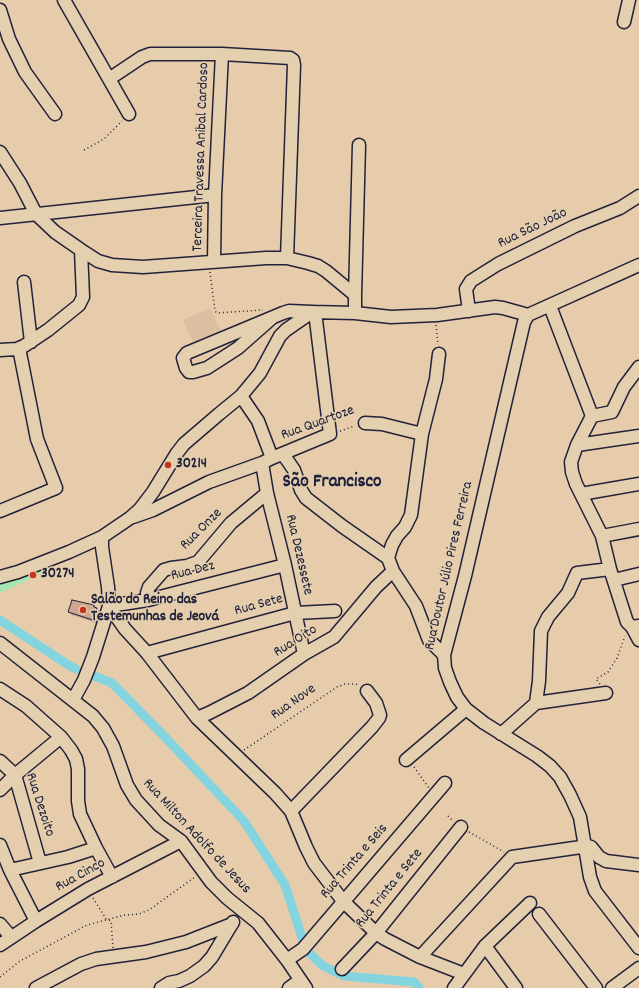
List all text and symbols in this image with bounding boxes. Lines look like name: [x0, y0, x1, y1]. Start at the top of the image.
street label: Terceira Travessa Anibal Cardoso: [190, 62, 214, 252]
street label: Rua São João: [495, 205, 571, 253]
street label: Rua Quartoze: [279, 402, 357, 446]
place label: 30214: [176, 456, 207, 474]
marker: 30214: [163, 460, 173, 470]
district label: São Francisco: [282, 472, 382, 494]
street label: Rua Doutor Júlio Pires Ferreira: [422, 480, 478, 652]
street label: Rua Onze: [177, 505, 227, 555]
street label: Rua Dezessete: [280, 513, 316, 597]
street label: Rua Dez: [169, 558, 217, 586]
place label: 30274: [41, 566, 74, 584]
marker: 30274: [28, 570, 38, 580]
street label: Rua Sete: [233, 591, 285, 621]
place label: Salão do Reino das Testemunhas de Jeová: [91, 592, 219, 627]
marker: Salão do Reino das Testemunhas de Jeová: [78, 605, 88, 615]
street label: Rua Oito: [271, 622, 321, 662]
street label: Rua Nove: [268, 681, 320, 725]
street label: Rua Dezoito: [20, 771, 58, 839]
street label: Rua Milton Adolfo de Jesus: [138, 776, 254, 898]
street label: Rua Trinta e Seis: [317, 821, 393, 903]
street label: Rua Trinta e Sete: [353, 846, 427, 932]
street label: Rua Cinco: [53, 855, 109, 897]

